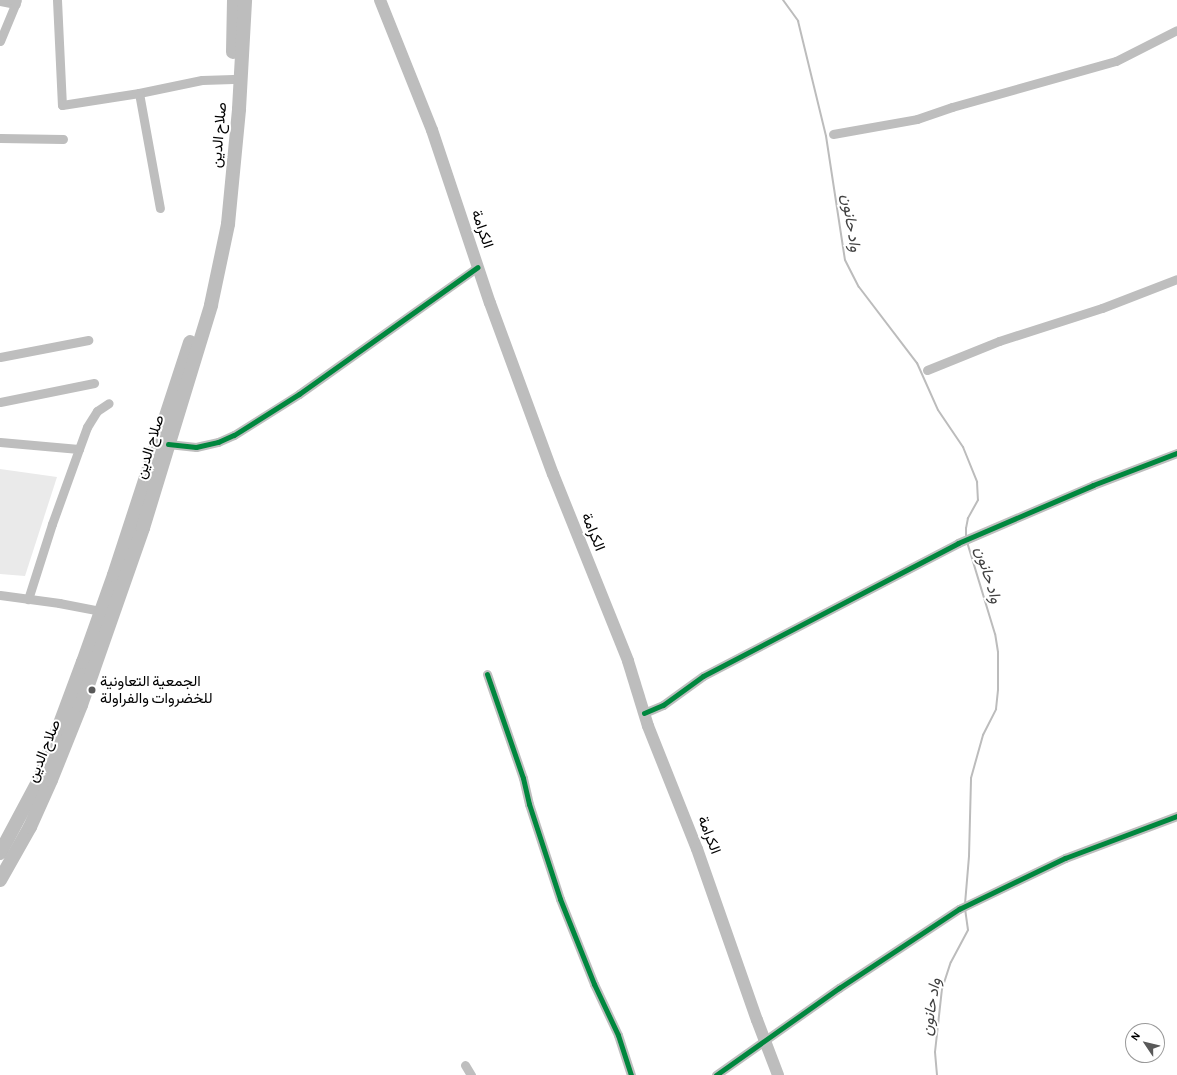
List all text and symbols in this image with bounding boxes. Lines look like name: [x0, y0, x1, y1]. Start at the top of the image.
street label: صلاح الدين: [207, 101, 231, 169]
water label: واد حانون: [837, 193, 865, 253]
street label: الكرامة: [467, 207, 497, 251]
street label: صلاح الدين: [132, 413, 168, 481]
street label: الكرامة: [577, 510, 609, 554]
water label: واد حانون: [970, 544, 1006, 606]
place label: الجمعية التعاونية للخضروات والفراولة: [100, 672, 212, 707]
marker: الجمعية التعاونية للخضروات والفراولة: [87, 685, 97, 695]
street label: صلاح الدين: [23, 717, 65, 785]
street label: الكرامة: [694, 813, 724, 857]
water label: واد حانون: [917, 977, 945, 1037]
north arrow: [1125, 1023, 1165, 1063]
text: N: [1129, 1030, 1142, 1043]

